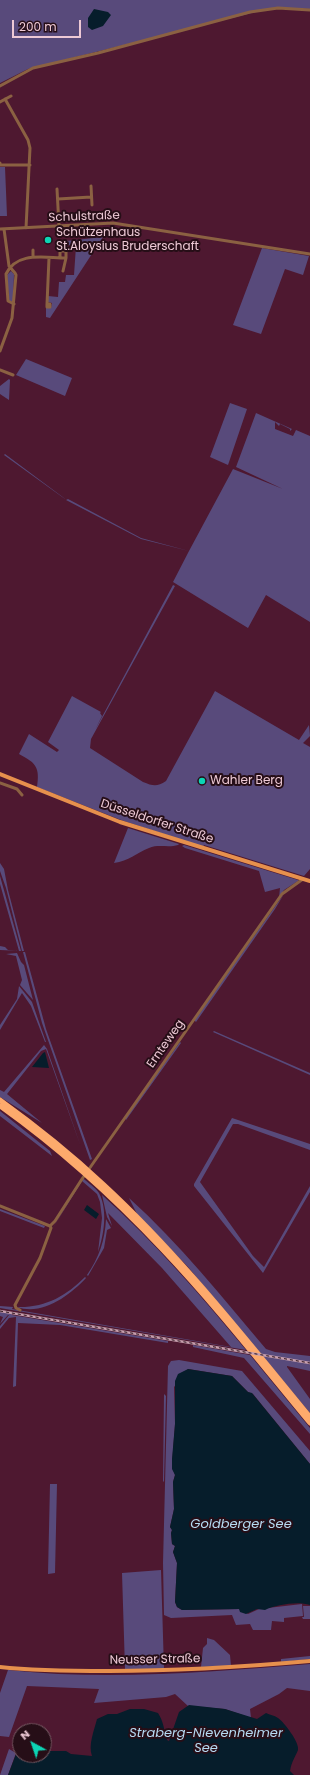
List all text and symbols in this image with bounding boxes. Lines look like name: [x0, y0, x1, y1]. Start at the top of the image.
scale bar: [14, 12, 83, 38]
text: 200 m: [19, 18, 57, 35]
street label: Schulstraße: [48, 209, 120, 225]
place label: Schützenhaus St.Aloysius Bruderschaft: [56, 226, 199, 254]
marker: Schützenhaus St.Aloysius Bruderschaft: [43, 235, 53, 245]
place label: Wahler Berg: [210, 774, 283, 788]
marker: Wahler Berg: [197, 776, 207, 786]
street label: Düsseldorfer Straße: [99, 797, 215, 847]
street label: Ernteweg: [144, 1017, 188, 1071]
water label: Goldberger See: [190, 1517, 292, 1533]
street label: Neusser Straße: [109, 1652, 201, 1668]
north arrow: [12, 1723, 52, 1763]
text: N: [17, 1726, 33, 1743]
water label: Straberg-Nievenheimer See: [129, 1726, 283, 1757]

